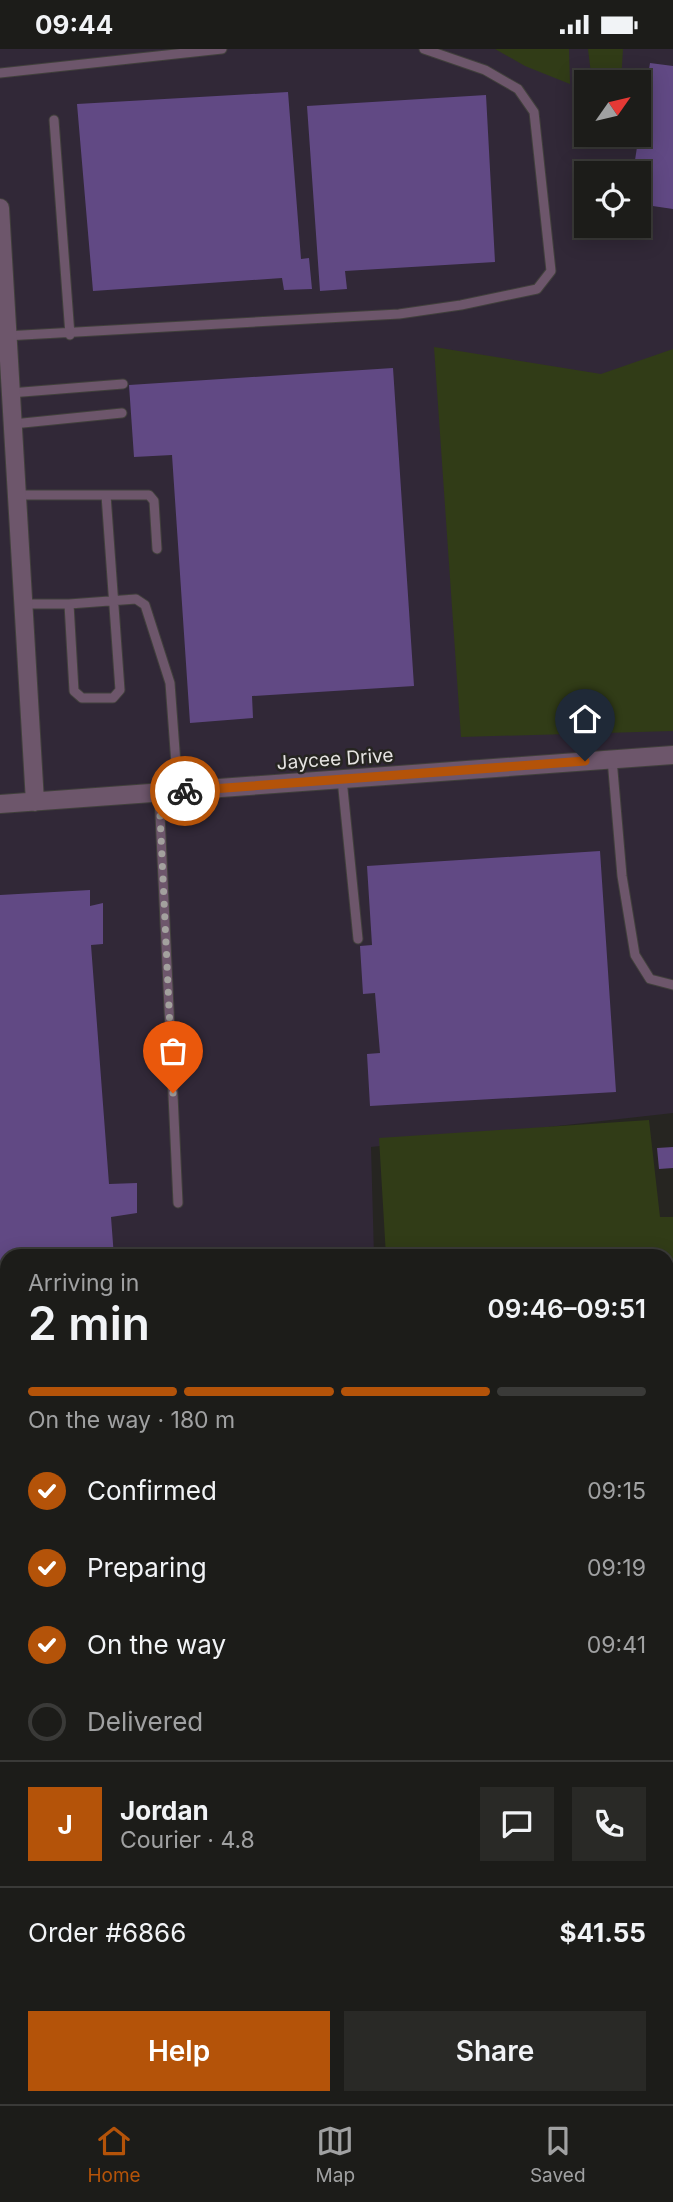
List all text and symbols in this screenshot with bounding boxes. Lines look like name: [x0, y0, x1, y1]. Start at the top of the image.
text: 09:44: [35, 9, 113, 40]
north arrow: [574, 70, 651, 147]
map controls: [574, 70, 651, 238]
button: locate: [574, 161, 651, 238]
pin: [555, 689, 615, 761]
icon: home: [566, 700, 604, 738]
street label: Jaycee Drive: [276, 743, 394, 775]
courier: [150, 756, 220, 826]
icon: bike: [166, 772, 204, 810]
pin: [143, 1021, 203, 1093]
icon: bag: [154, 1032, 192, 1070]
text: Arriving in: [28, 1269, 139, 1297]
text: 09:46–09:51: [488, 1293, 646, 1324]
text: 2 min: [28, 1295, 150, 1351]
text: On the way · 180 m: [28, 1406, 235, 1434]
icon: check: [28, 1472, 66, 1510]
text: Confirmed: [87, 1475, 217, 1506]
text: 09:15: [587, 1477, 646, 1505]
icon: check: [28, 1549, 66, 1587]
text: Preparing: [87, 1552, 207, 1583]
text: 09:19: [587, 1554, 646, 1582]
icon: check: [28, 1626, 66, 1664]
text: On the way: [87, 1629, 226, 1660]
text: 09:41: [587, 1631, 646, 1659]
text: Delivered: [87, 1706, 203, 1737]
button: chat: [480, 1787, 554, 1861]
button: phone: [572, 1787, 646, 1861]
text: Jordan: [120, 1795, 209, 1826]
text: J: [57, 1809, 73, 1840]
text: Courier · 4.8: [120, 1826, 255, 1854]
text: Order #6866: [28, 1917, 186, 1948]
text: $41.55: [559, 1917, 646, 1948]
button: Help: [28, 2011, 330, 2091]
button: Share: [344, 2011, 646, 2091]
tab: Home: [87, 2122, 141, 2187]
tab: Map: [316, 2122, 355, 2187]
tab: Saved: [530, 2122, 586, 2187]

